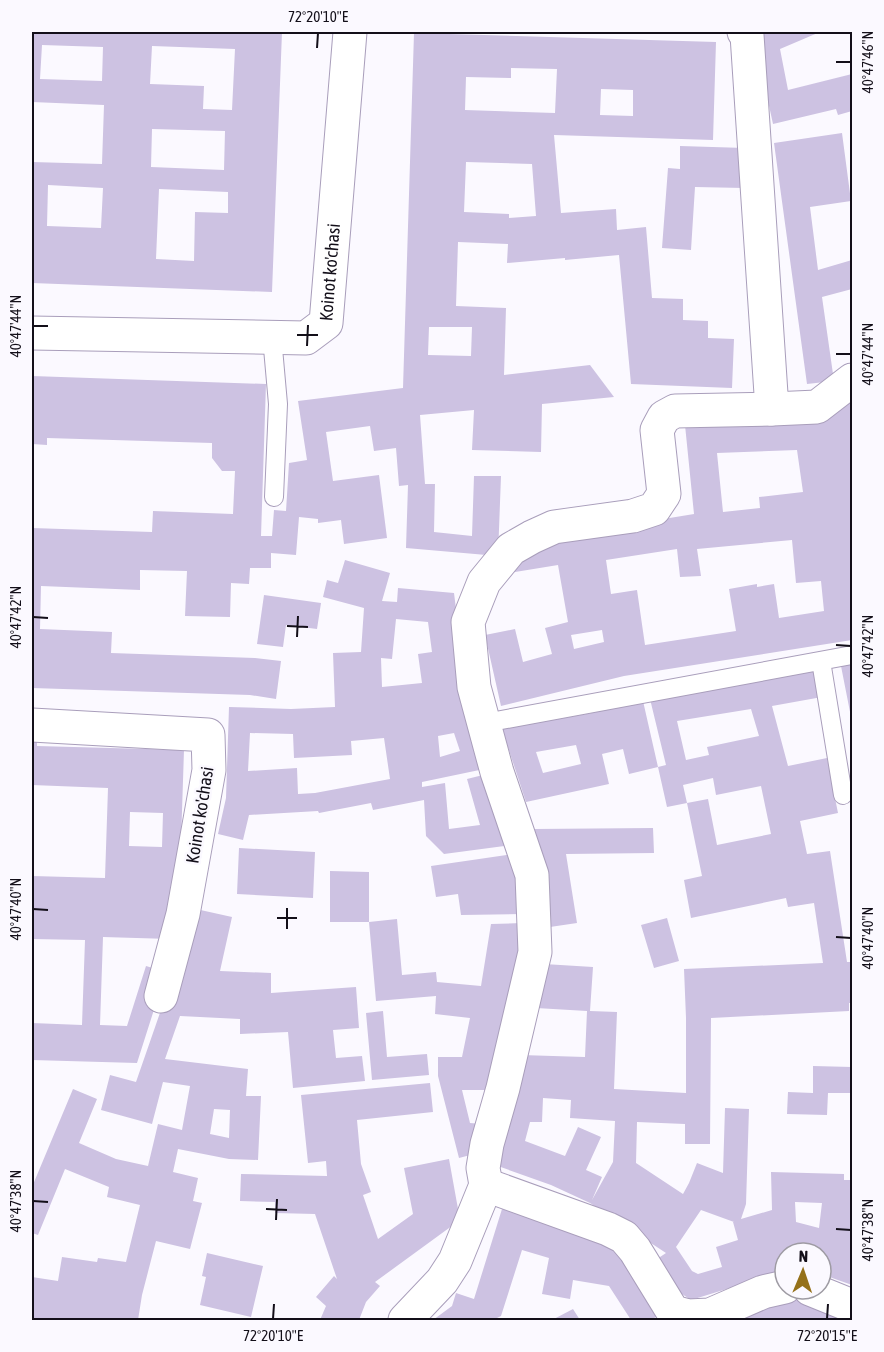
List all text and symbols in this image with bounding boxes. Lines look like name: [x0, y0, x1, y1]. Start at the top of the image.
text: 72°20'10"E: [288, 8, 349, 25]
text: 40°47'46"N: [859, 31, 876, 93]
street label: Koinot ko'chasi: [315, 223, 344, 322]
text: 40°47'44"N: [7, 295, 24, 357]
text: 40°47'44"N: [859, 323, 876, 385]
text: 40°47'42"N: [7, 586, 24, 648]
text: 40°47'42"N: [859, 615, 876, 677]
street label: Koinot ko'chasi: [181, 765, 218, 865]
text: 40°47'40"N: [7, 878, 24, 940]
text: 40°47'40"N: [859, 907, 876, 969]
text: 40°47'38"N: [7, 1170, 24, 1232]
text: 40°47'38"N: [859, 1199, 876, 1261]
north arrow: [773, 1241, 833, 1301]
text: N: [798, 1247, 809, 1265]
text: 72°20'10"E: [243, 1327, 304, 1344]
text: 72°20'15"E: [797, 1327, 858, 1344]

